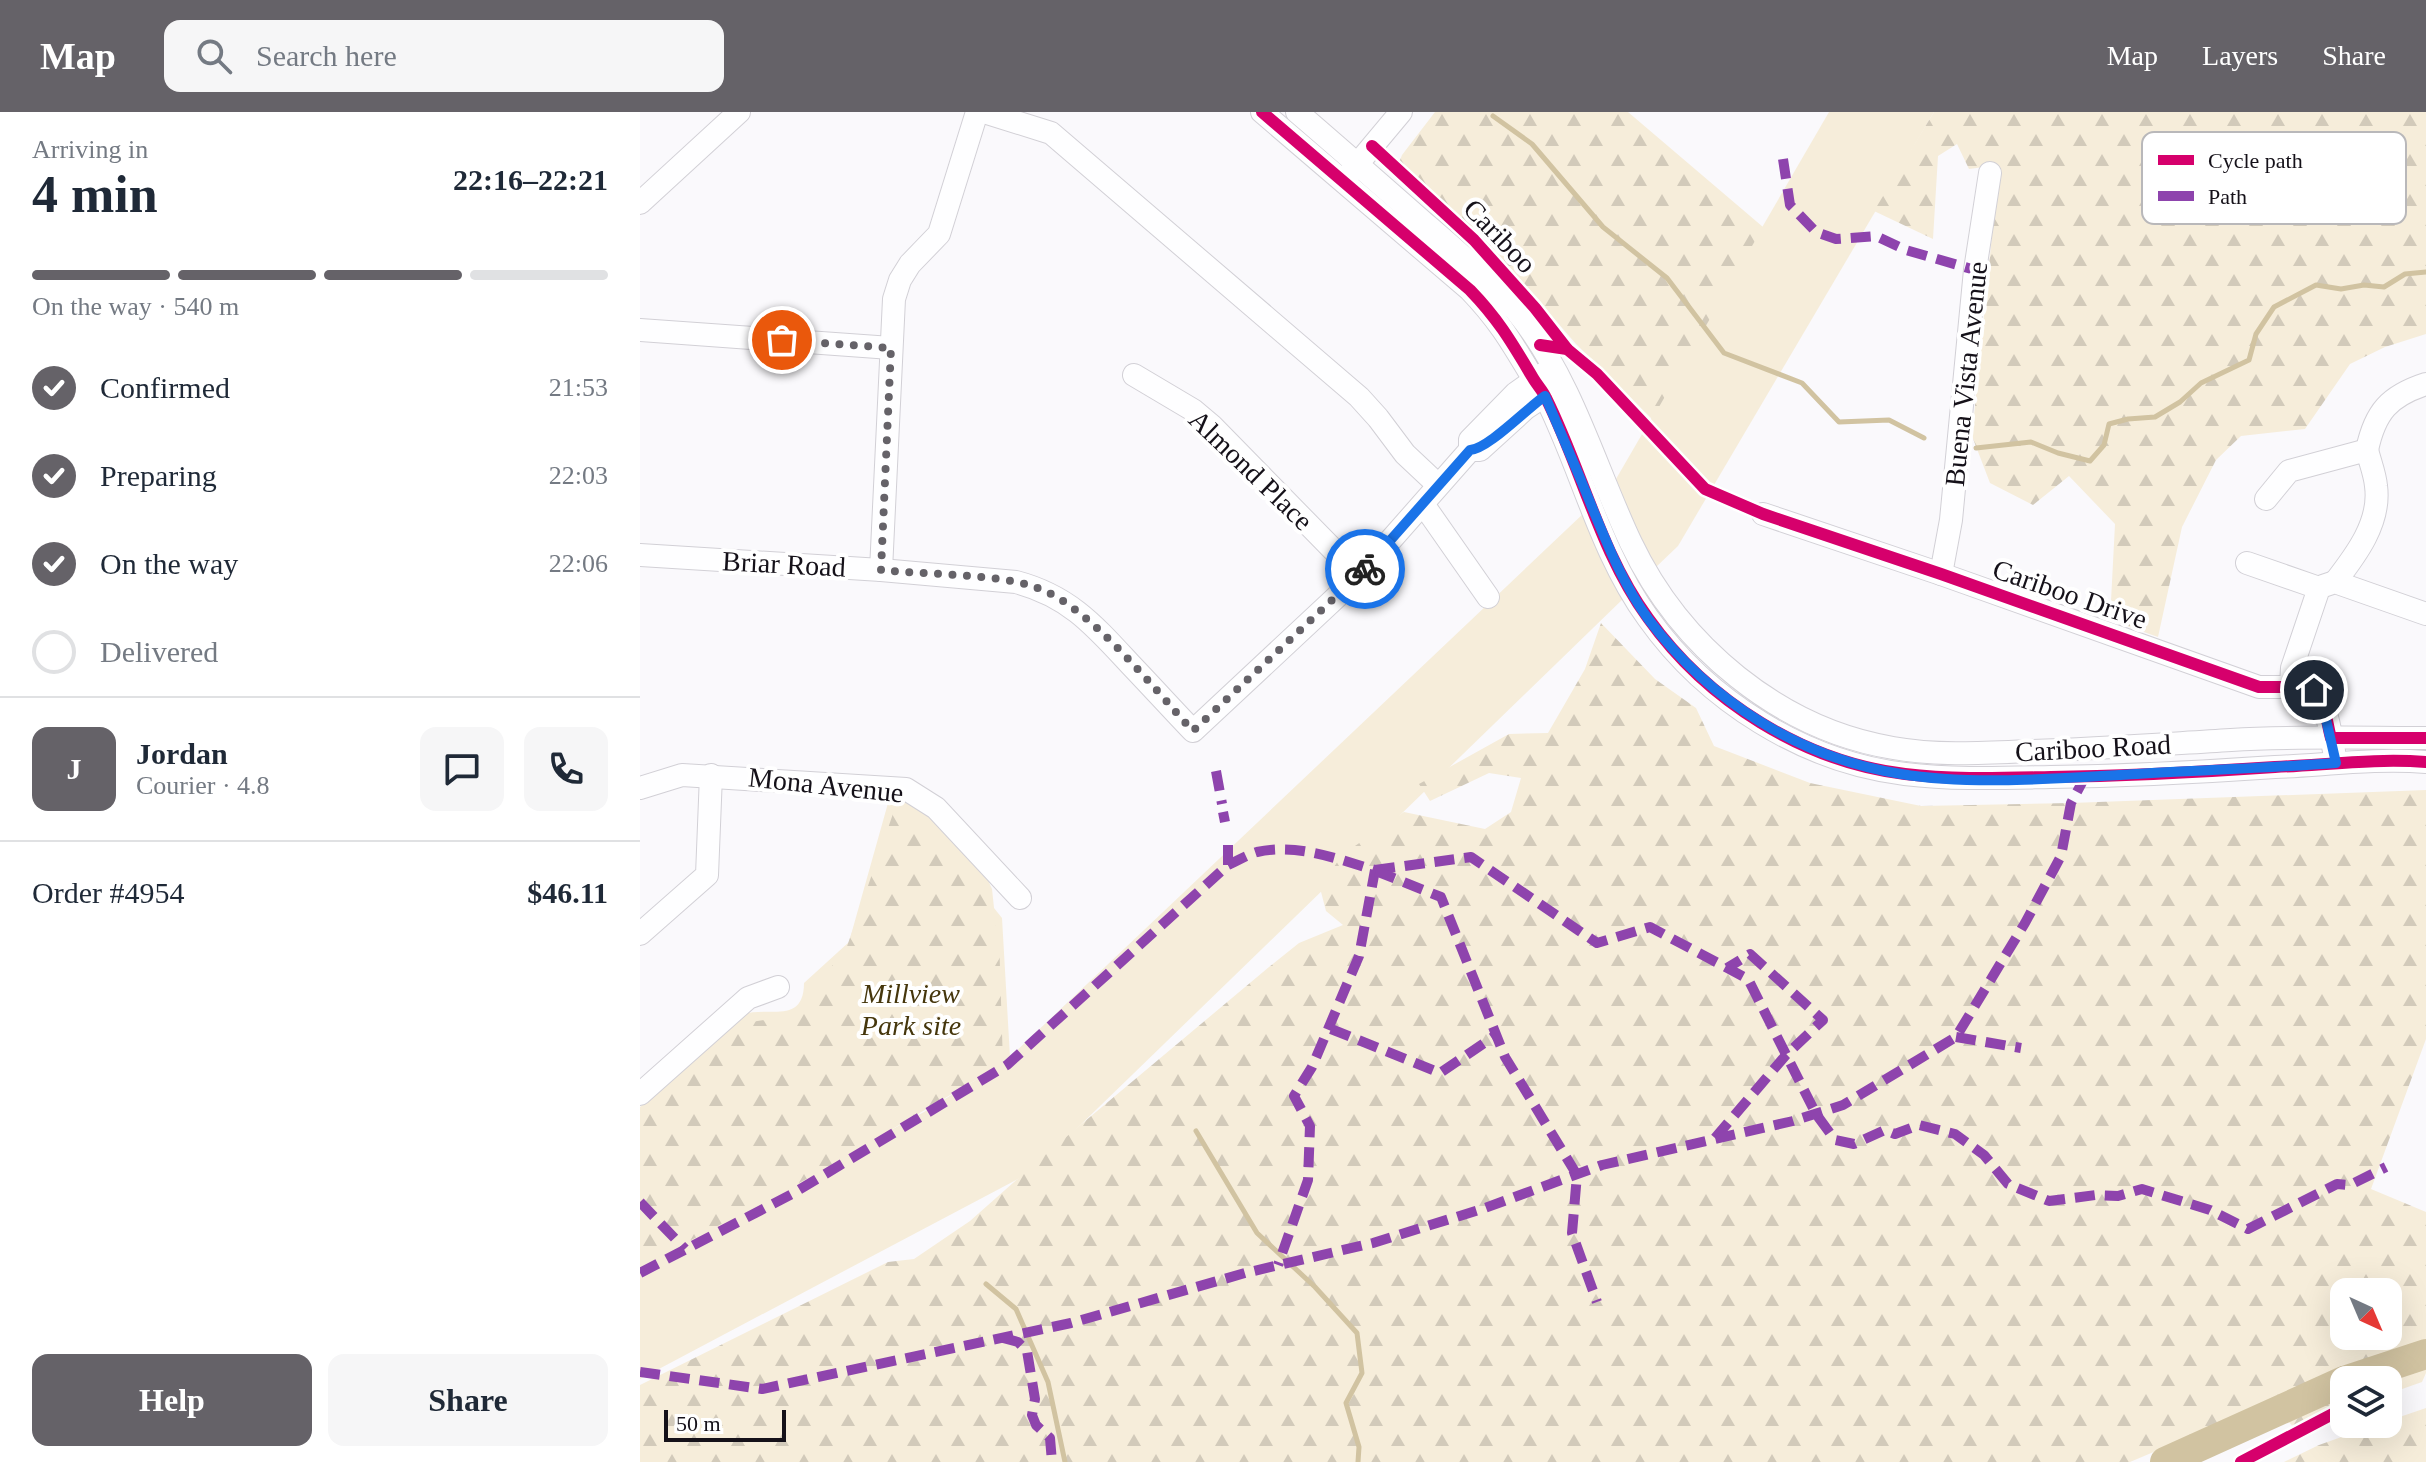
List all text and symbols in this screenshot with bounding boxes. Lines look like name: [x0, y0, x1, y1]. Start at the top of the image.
search box: [164, 20, 724, 92]
icon: search: [192, 34, 236, 78]
text: Map: [40, 35, 116, 77]
text: Search here: [256, 39, 397, 72]
text: Map: [2107, 40, 2158, 71]
text: Layers: [2202, 40, 2278, 71]
text: Share: [2322, 40, 2386, 71]
legend: [2142, 132, 2406, 224]
text: Arriving in: [32, 135, 148, 164]
text: Cycle path: [2208, 148, 2303, 173]
text: 22:16–22:21: [453, 163, 608, 196]
text: 4 min: [32, 166, 158, 223]
text: Path: [2208, 184, 2247, 209]
street label: Cariboo: [1458, 193, 1542, 279]
street label: Buena Vista Avenue: [1939, 260, 1993, 488]
text: On the way · 540 m: [32, 292, 239, 321]
pin: [748, 306, 816, 374]
icon: bag: [760, 318, 804, 362]
icon: check: [32, 366, 76, 410]
text: Confirmed: [100, 371, 230, 404]
text: 21:53: [549, 373, 608, 402]
street label: Almond Place: [1183, 403, 1319, 537]
icon: check: [32, 454, 76, 498]
text: Preparing: [100, 459, 217, 492]
text: 22:03: [549, 461, 608, 490]
courier: [1325, 529, 1405, 609]
icon: check: [32, 542, 76, 586]
street label: Briar Road: [721, 545, 847, 583]
text: On the way: [100, 547, 238, 580]
icon: bike: [1343, 547, 1387, 591]
text: 22:06: [549, 549, 608, 578]
street label: Cariboo Drive: [1989, 553, 2151, 635]
text: Delivered: [100, 635, 218, 668]
pin: [2280, 656, 2348, 724]
icon: home: [2292, 668, 2336, 712]
button: chat: [420, 727, 504, 811]
button: phone: [524, 727, 608, 811]
street label: Cariboo Road: [2014, 728, 2172, 768]
text: Jordan: [136, 737, 228, 770]
text: J: [67, 752, 82, 785]
street label: Mona Avenue: [747, 761, 905, 809]
text: Courier · 4.8: [136, 771, 270, 800]
text: Order #4954: [32, 876, 184, 909]
text: $46.11: [527, 876, 608, 909]
park label: Millview Park site: [860, 978, 961, 1041]
north arrow: [2330, 1278, 2402, 1350]
map controls: [2330, 1278, 2402, 1438]
button: Help: [32, 1354, 312, 1446]
button: Share: [328, 1354, 608, 1446]
button: layers: [2330, 1366, 2402, 1438]
scale bar: [664, 1406, 786, 1442]
text: 50 m: [676, 1411, 721, 1436]

